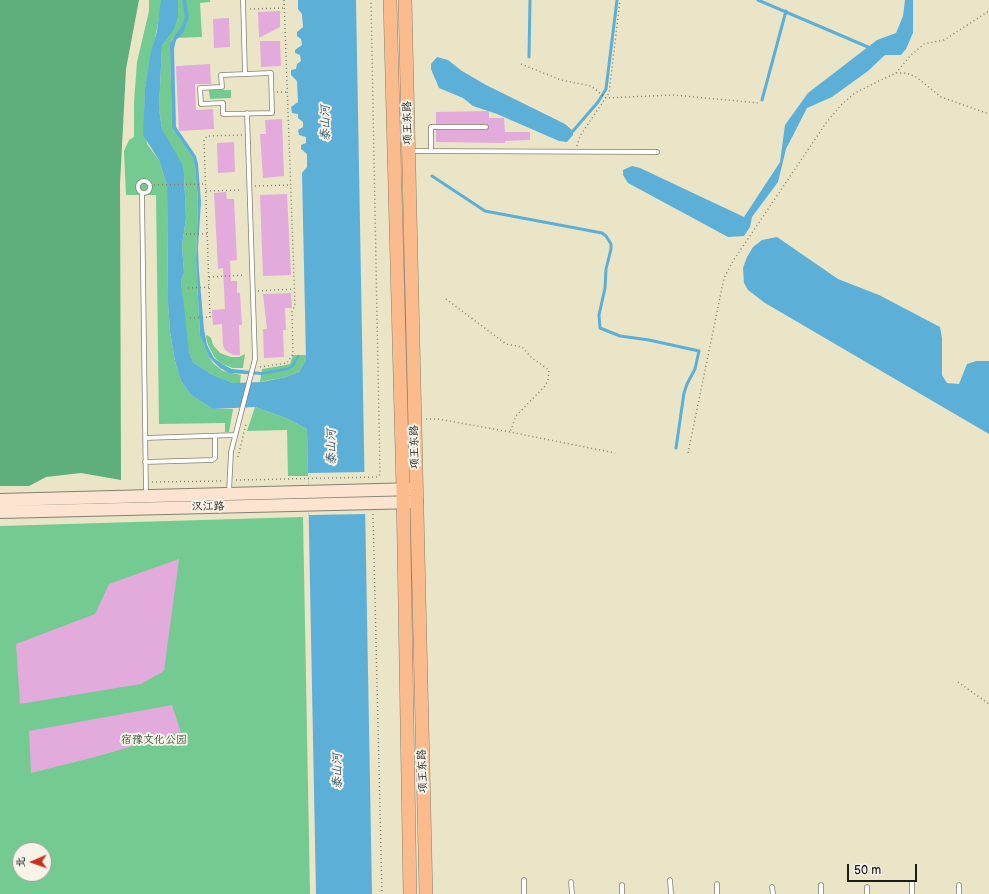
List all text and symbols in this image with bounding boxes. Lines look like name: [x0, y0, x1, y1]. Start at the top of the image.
street label: 项王东路: [401, 101, 415, 145]
water label: 泰山河: [318, 105, 334, 141]
street label: 项王东路: [408, 425, 422, 469]
water label: 泰山河: [324, 429, 340, 465]
street label: 汉江路: [191, 500, 225, 514]
park label: 宿豫文化公园: [121, 733, 187, 747]
street label: 项王东路: [416, 749, 430, 793]
water label: 泰山河: [330, 753, 346, 789]
north arrow: [12, 842, 52, 882]
scale bar: [849, 856, 919, 882]
text: 北: [14, 857, 27, 868]
text: 50 m: [854, 863, 881, 878]

